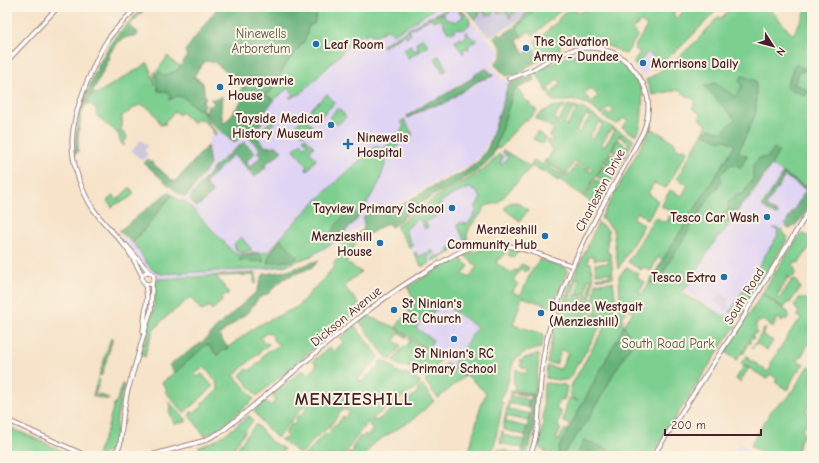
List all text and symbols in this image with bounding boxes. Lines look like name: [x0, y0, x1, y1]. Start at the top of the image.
park label: Ninewells Arboretum: [231, 26, 291, 56]
north arrow: [753, 26, 793, 66]
place label: The Salvation Army - Dundee: [534, 34, 619, 64]
place label: Leaf Room: [324, 37, 384, 52]
marker: Leaf Room: [311, 39, 321, 49]
marker: The Salvation Army - Dundee: [521, 43, 531, 53]
text: N: [773, 45, 788, 58]
place label: Morrisons Daily: [651, 56, 738, 71]
marker: Morrisons Daily: [638, 58, 648, 68]
place label: Invergowrie House: [228, 73, 294, 103]
marker: Invergowrie House: [215, 82, 225, 92]
place label: Tayside Medical History Museum: [232, 111, 323, 141]
marker: Tayside Medical History Museum: [326, 120, 336, 130]
place label: Ninewells Hospital: [357, 130, 409, 160]
marker: Ninewells Hospital: [342, 138, 354, 150]
street label: Charleston Drive: [572, 146, 628, 234]
place label: Tayview Primary School: [313, 201, 444, 216]
marker: Tayview Primary School: [447, 203, 457, 213]
place label: Tesco Car Wash: [670, 210, 759, 225]
marker: Tesco Car Wash: [762, 212, 772, 222]
place label: Menzieshill Community Hub: [447, 222, 537, 252]
place label: Menzieshill House: [311, 229, 373, 259]
marker: Menzieshill Community Hub: [540, 231, 550, 241]
marker: Menzieshill House: [375, 238, 385, 248]
street label: South Road: [721, 265, 767, 327]
place label: Tesco Extra: [651, 270, 716, 285]
marker: Tesco Extra: [719, 272, 729, 282]
street label: Dickson Avenue: [307, 282, 385, 349]
place label: St Ninian's RC Church: [402, 296, 462, 326]
place label: Dundee Westgait (Menzieshill): [549, 299, 643, 329]
marker: St Ninian's RC Church: [389, 305, 399, 315]
marker: Dundee Westgait (Menzieshill): [536, 308, 546, 318]
marker: St Ninian's RC Primary School: [449, 334, 459, 344]
park label: South Road Park: [621, 336, 715, 351]
place label: St Ninian's RC Primary School: [412, 346, 496, 376]
district label: MENZIESHILL: [295, 390, 413, 409]
scale bar: [665, 411, 761, 437]
text: 200 m: [671, 418, 706, 432]

